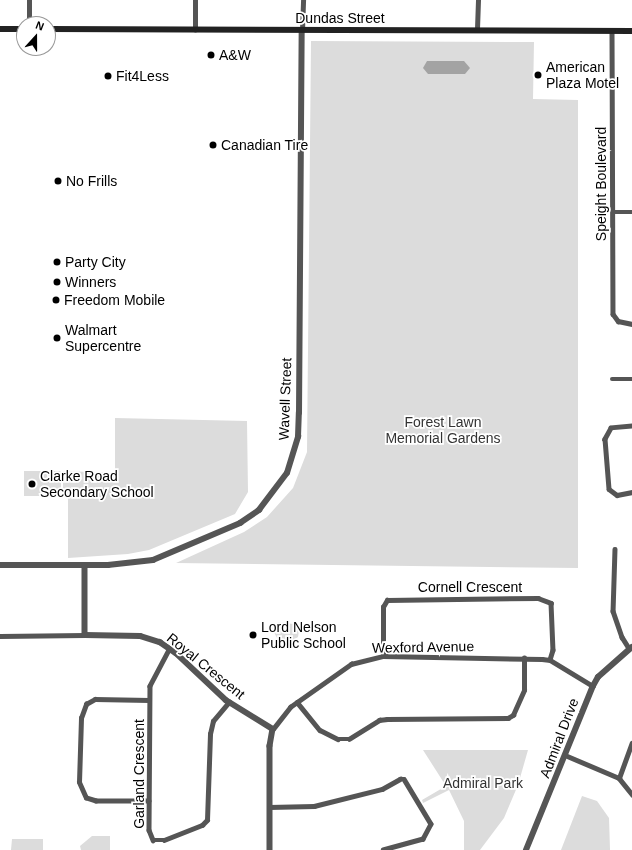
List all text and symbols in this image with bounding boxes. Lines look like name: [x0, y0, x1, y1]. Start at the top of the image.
street label: Dundas Street: [295, 10, 385, 26]
north arrow: [16, 16, 56, 56]
text: N: [34, 19, 46, 33]
place label: A&W: [219, 47, 251, 63]
marker: A&W: [206, 50, 216, 60]
place label: American Plaza Motel: [546, 59, 619, 92]
place label: Fit4Less: [116, 68, 169, 84]
marker: American Plaza Motel: [533, 70, 543, 80]
marker: Fit4Less: [103, 71, 113, 81]
street label: Speight Boulevard: [593, 127, 609, 241]
place label: Canadian Tire: [221, 137, 308, 153]
marker: Canadian Tire: [208, 140, 218, 150]
place label: No Frills: [66, 173, 117, 189]
marker: No Frills: [53, 176, 63, 186]
place label: Party City: [65, 254, 126, 270]
marker: Party City: [52, 257, 62, 267]
place label: Winners: [65, 274, 116, 290]
marker: Winners: [52, 277, 62, 287]
place label: Freedom Mobile: [64, 292, 165, 308]
marker: Freedom Mobile: [51, 295, 61, 305]
place label: Walmart Supercentre: [65, 322, 141, 354]
marker: Walmart Supercentre: [52, 333, 62, 343]
street label: Wavell Street: [275, 357, 295, 441]
park label: Forest Lawn Memorial Gardens: [385, 414, 501, 446]
place label: Clarke Road Secondary School: [40, 468, 154, 500]
marker: Clarke Road Secondary School: [27, 479, 37, 489]
street label: Cornell Crescent: [418, 579, 522, 595]
place label: Lord Nelson Public School: [261, 619, 346, 652]
street label: Royal Crescent: [164, 629, 248, 703]
marker: Lord Nelson Public School: [248, 630, 258, 640]
street label: Wexford Avenue: [371, 638, 475, 656]
street label: Admiral Drive: [536, 696, 582, 780]
street label: Garland Crescent: [131, 719, 147, 829]
park label: Admiral Park: [443, 775, 523, 791]

